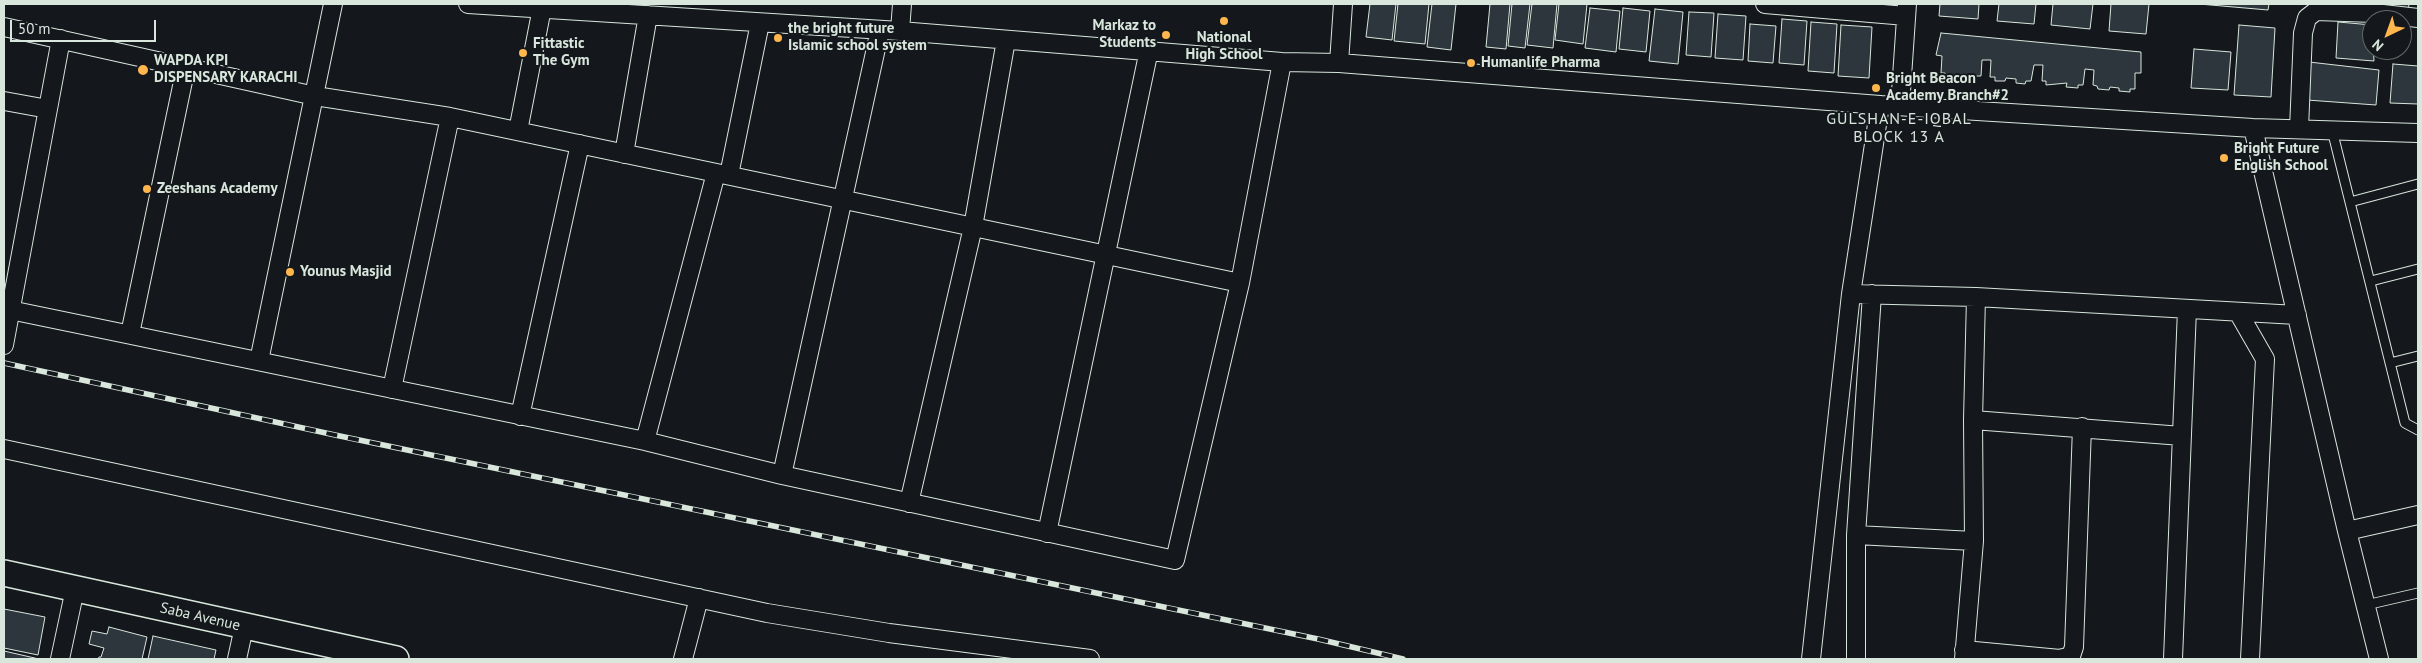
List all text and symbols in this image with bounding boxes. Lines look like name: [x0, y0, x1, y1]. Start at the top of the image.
scale bar: [12, 10, 159, 42]
north arrow: [2362, 10, 2412, 60]
marker: National High School: [1218, 15, 1230, 27]
place label: Markaz to Students: [1093, 17, 1156, 52]
text: 50 m: [18, 19, 51, 38]
place label: the bright future Islamic school system: [788, 20, 927, 55]
marker: Markaz to Students: [1160, 29, 1172, 41]
place label: National High School: [1186, 29, 1262, 64]
marker: the bright future Islamic school system: [772, 32, 784, 44]
place label: Fittastic The Gym: [533, 35, 589, 70]
text: N: [2368, 36, 2387, 55]
marker: Fittastic The Gym: [517, 47, 529, 59]
place label: WAPDA KPI DISPENSARY KARACHI: [154, 52, 297, 87]
place label: Humanlife Pharma: [1481, 54, 1600, 72]
marker: Humanlife Pharma: [1465, 57, 1477, 69]
marker: WAPDA KPI DISPENSARY KARACHI: [136, 63, 150, 77]
place label: Bright Beacon Academy Branch#2: [1886, 70, 2009, 105]
marker: Bright Beacon Academy Branch#2: [1870, 82, 1882, 94]
district label: GULSHAN-E-IQBAL BLOCK 13 A: [1824, 109, 1974, 147]
place label: Bright Future English School: [2234, 140, 2328, 175]
marker: Bright Future English School: [2218, 152, 2230, 164]
place label: Zeeshans Academy: [157, 180, 278, 198]
marker: Zeeshans Academy: [141, 183, 153, 195]
place label: Younus Masjid: [300, 263, 392, 281]
marker: Younus Masjid: [284, 266, 296, 278]
street label: Saba Avenue: [158, 599, 242, 635]

